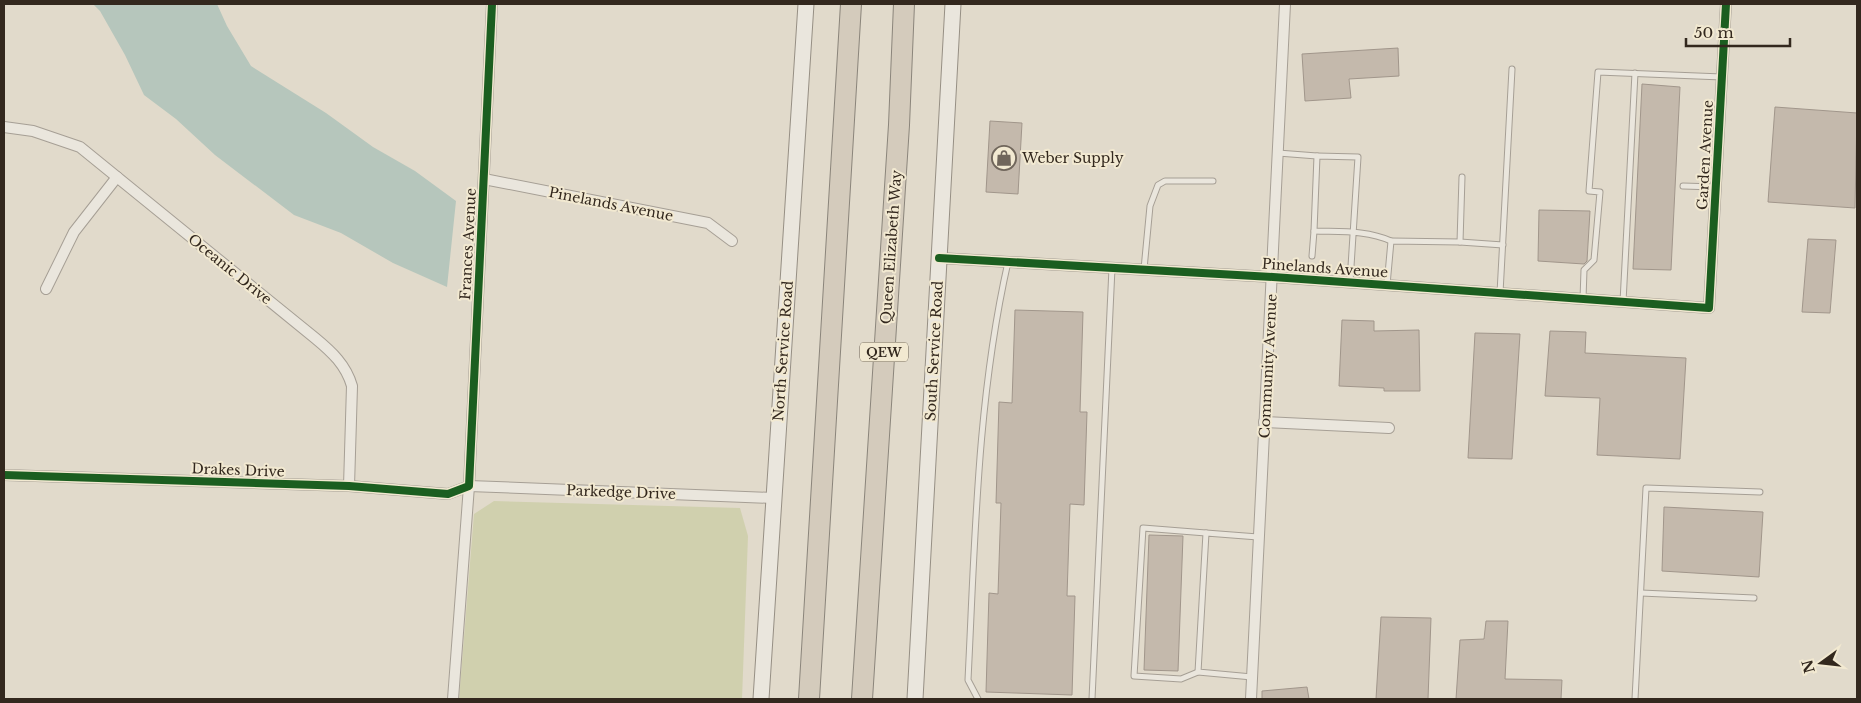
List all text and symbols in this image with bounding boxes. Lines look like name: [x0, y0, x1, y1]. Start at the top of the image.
scale bar: [1686, 15, 1790, 47]
text: 50 m: [1694, 23, 1734, 42]
street label: Garden Avenue: [1693, 99, 1717, 211]
shop icon: Weber Supply: [991, 145, 1017, 171]
place label: Weber Supply: [1021, 149, 1124, 167]
street label: Queen Elizabeth Way: [877, 169, 905, 325]
street label: Pinelands Avenue: [547, 183, 675, 225]
street label: Frances Avenue: [456, 188, 480, 300]
street label: Oceanic Drive: [185, 230, 275, 308]
street label: Pinelands Avenue: [1261, 255, 1389, 281]
street label: North Service Road: [769, 280, 797, 422]
street label: South Service Road: [921, 280, 947, 422]
street label: Community Avenue: [1255, 293, 1281, 439]
road number: QEW: [860, 342, 908, 362]
street label: Drakes Drive: [191, 459, 285, 481]
street label: Parkedge Drive: [566, 481, 676, 503]
north arrow: [1796, 638, 1846, 688]
text: N: [1798, 658, 1819, 675]

